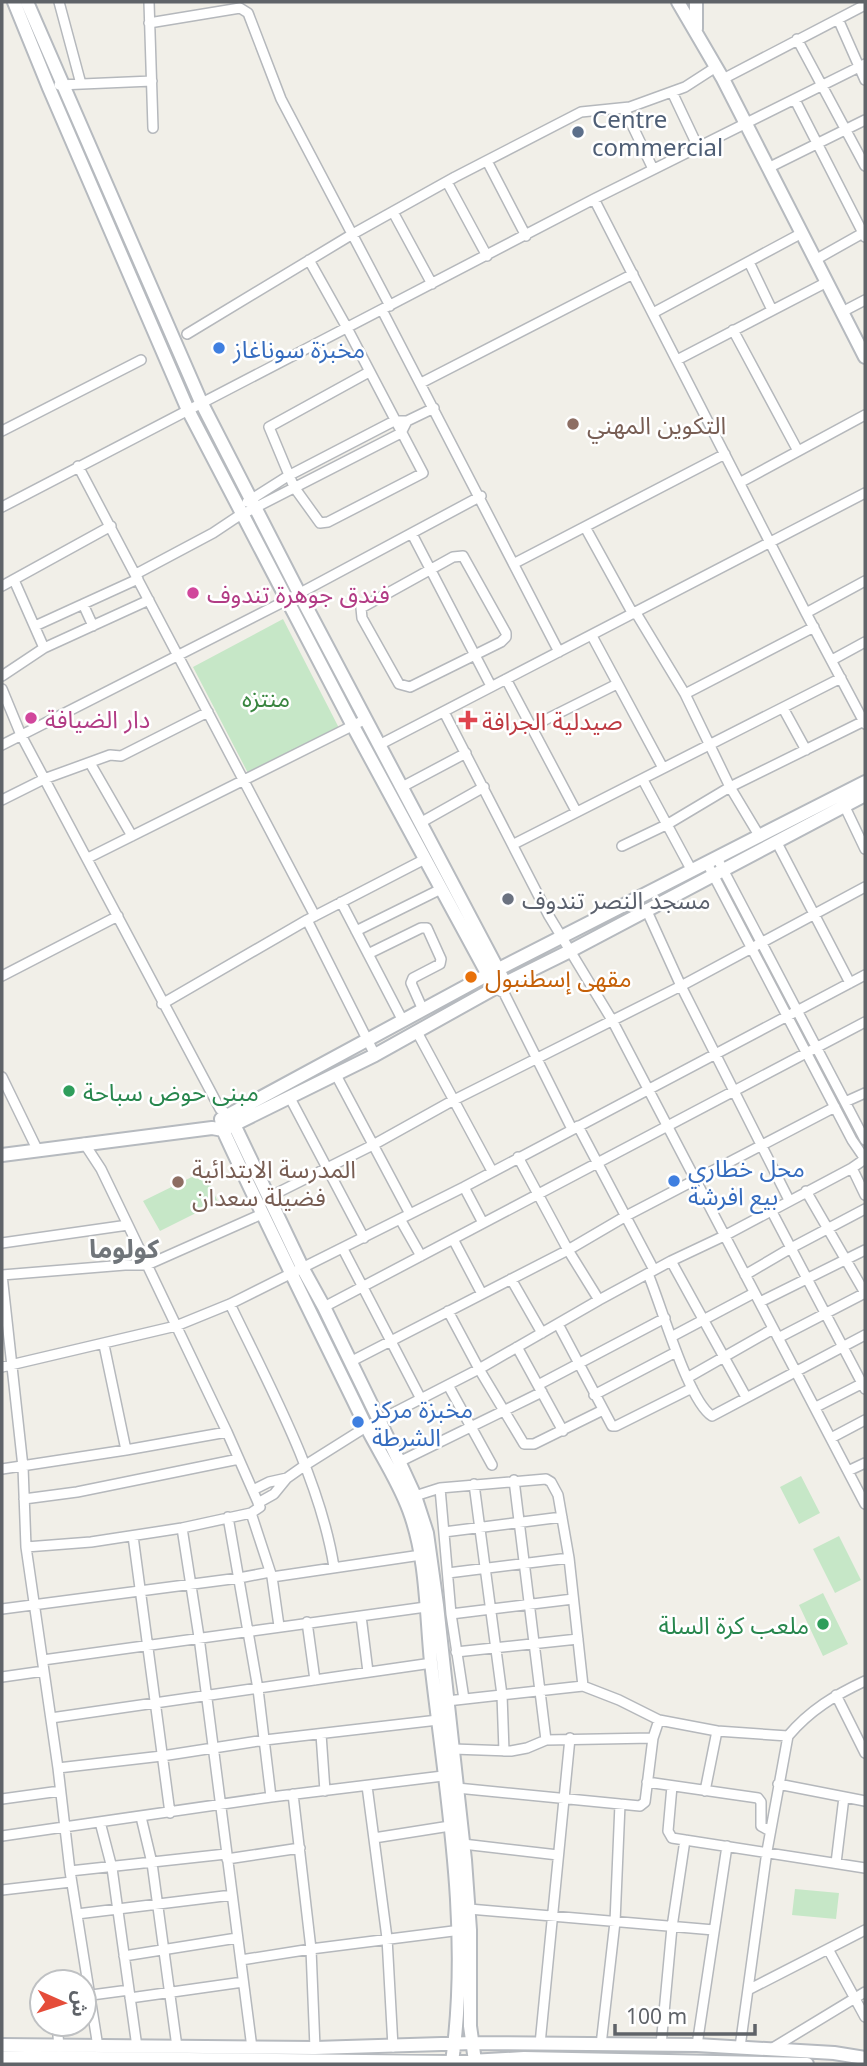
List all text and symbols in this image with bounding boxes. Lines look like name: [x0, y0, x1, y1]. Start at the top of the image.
place label: Centre commercial: [592, 102, 723, 163]
marker: Centre commercial: [570, 124, 586, 140]
place label: مخبزة سوناغاز: [232, 332, 365, 365]
marker: مخبزة سوناغاز: [211, 340, 227, 356]
place label: التكوين المهني: [587, 408, 726, 444]
marker: التكوين المهني: [565, 416, 581, 432]
place label: فندق جوهرة تندوف: [207, 577, 390, 610]
marker: فندق جوهرة تندوف: [185, 585, 201, 601]
park label: منتزه: [242, 681, 290, 714]
place label: دار الضيافة: [45, 702, 150, 735]
place label: صيدلية الجرافة: [482, 704, 623, 737]
marker: دار الضيافة: [23, 710, 39, 726]
marker: صيدلية الجرافة: [460, 712, 476, 728]
place label: مسجد النصر تندوف: [522, 883, 711, 916]
marker: مسجد النصر تندوف: [500, 891, 516, 907]
place label: مقهى إسطنبول: [485, 961, 632, 995]
marker: مقهى إسطنبول: [463, 969, 479, 985]
place label: مبنى حوض سباحة: [83, 1075, 259, 1108]
marker: مبنى حوض سباحة: [61, 1083, 77, 1099]
place label: محل خطاري بيع افرشة: [688, 1151, 805, 1214]
place label: المدرسة الابتدائية فضيلة سعدان: [192, 1152, 356, 1213]
marker: محل خطاري بيع افرشة: [666, 1173, 682, 1189]
marker: المدرسة الابتدائية فضيلة سعدان: [170, 1174, 186, 1190]
district label: كولوما: [89, 1230, 160, 1266]
place label: مخبزة مركز الشرطة: [371, 1392, 473, 1453]
marker: مخبزة مركز الشرطة: [350, 1414, 366, 1430]
place label: ملعب كرة السلة: [659, 1608, 809, 1641]
marker: ملعب كرة السلة: [815, 1616, 831, 1632]
north arrow: [28, 1968, 98, 2038]
text: ش: [66, 1990, 94, 2018]
scale bar: [615, 1993, 755, 2037]
text: 100 m: [626, 2002, 687, 2030]

